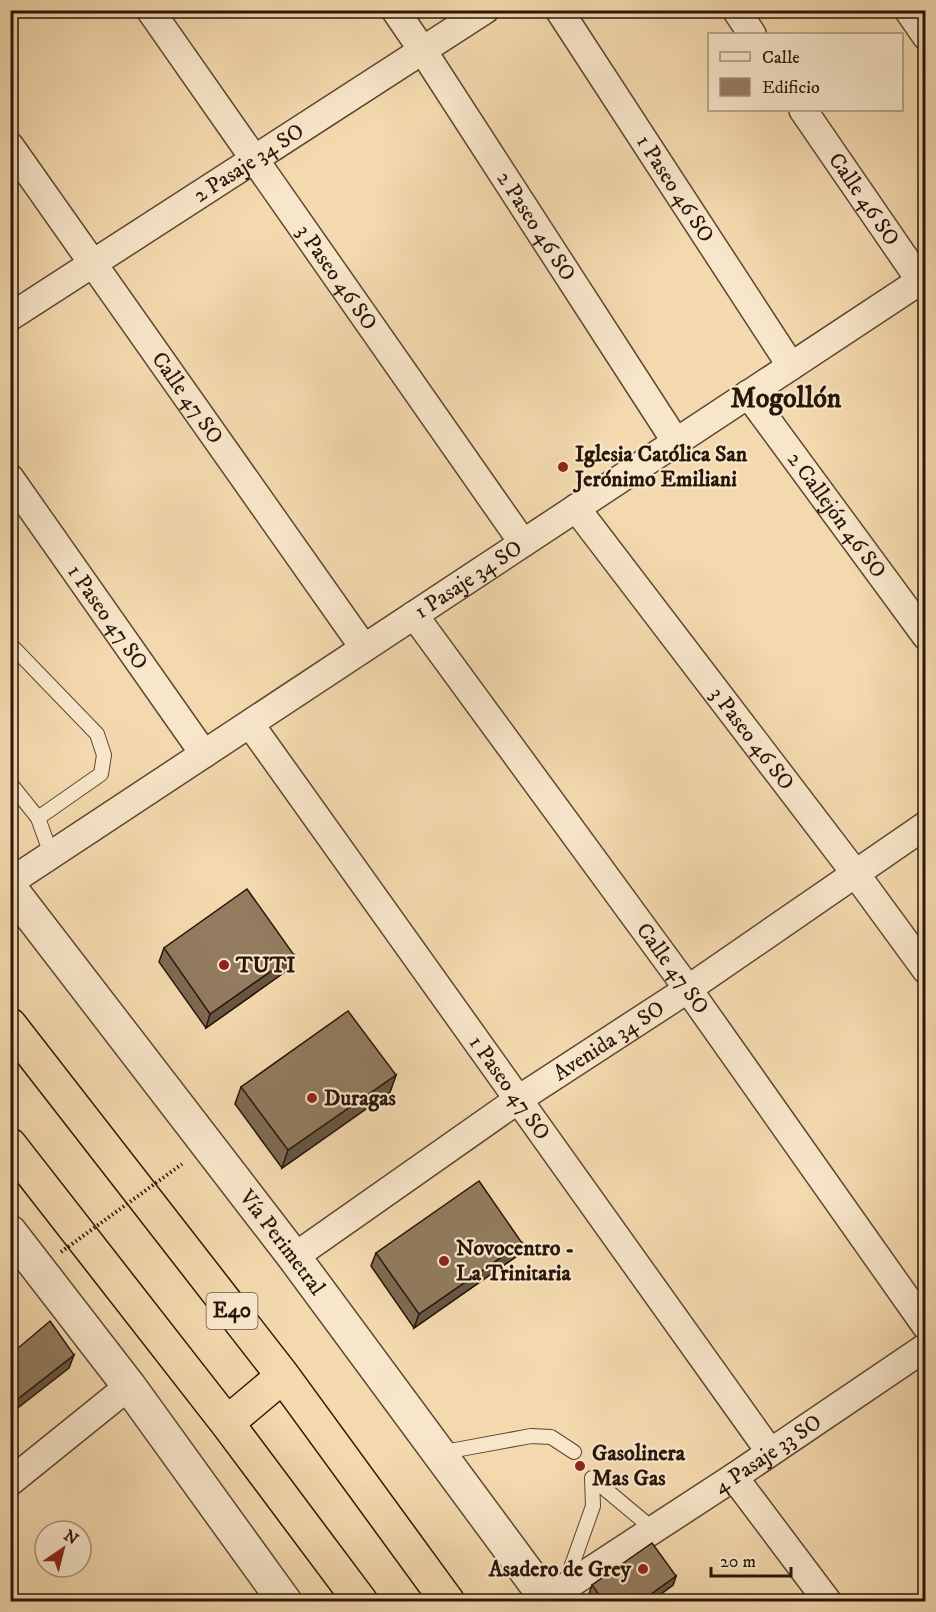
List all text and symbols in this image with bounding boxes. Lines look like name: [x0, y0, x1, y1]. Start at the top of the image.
legend: [708, 33, 903, 111]
text: Calle: [762, 47, 800, 69]
text: Edificio: [762, 77, 820, 99]
street label: 2 Pasaje 34 SO: [188, 117, 309, 208]
street label: 1 Paseo 46 SO: [630, 130, 720, 247]
street label: Calle 46 SO: [823, 147, 906, 251]
street label: 2 Paseo 46 SO: [491, 166, 582, 286]
street label: 3 Paseo 46 SO: [291, 219, 383, 335]
street label: Calle 47 SO: [146, 346, 229, 449]
district label: Mogollón: [731, 381, 842, 416]
place label: Iglesia Católica San Jerónimo Emiliani: [572, 441, 748, 493]
street label: 2 Callejón 46 SO: [782, 446, 892, 583]
marker: Iglesia Católica San Jerónimo Emiliani: [556, 460, 570, 474]
street label: 1 Pasaje 34 SO: [409, 534, 527, 625]
street label: 1 Paseo 47 SO: [62, 559, 154, 675]
street label: 3 Paseo 46 SO: [704, 681, 800, 795]
street label: Calle 47 SO: [631, 917, 715, 1019]
place label: TUTI: [235, 952, 295, 979]
marker: TUTI: [217, 958, 231, 972]
street label: Avenida 34 SO: [548, 995, 669, 1087]
street label: 1 Paseo 47 SO: [463, 1030, 556, 1145]
place label: Duragas: [324, 1085, 397, 1112]
marker: Duragas: [305, 1091, 319, 1105]
street label: Vía Perimetral: [233, 1184, 331, 1301]
place label: Novocentro - La Trinitaria: [456, 1235, 574, 1287]
marker: Novocentro - La Trinitaria: [437, 1254, 451, 1268]
road number: E40: [206, 1293, 258, 1329]
street label: 4 Pasaje 33 SO: [709, 1408, 826, 1500]
place label: Gasolinera Mas Gas: [592, 1440, 686, 1492]
marker: Gasolinera Mas Gas: [573, 1459, 587, 1473]
north arrow: [33, 1519, 93, 1579]
text: N: [60, 1526, 82, 1549]
scale bar: [711, 1540, 790, 1578]
text: 20 m: [720, 1551, 756, 1573]
place label: Asadero de Grey: [488, 1556, 632, 1583]
marker: Asadero de Grey: [636, 1562, 650, 1576]

